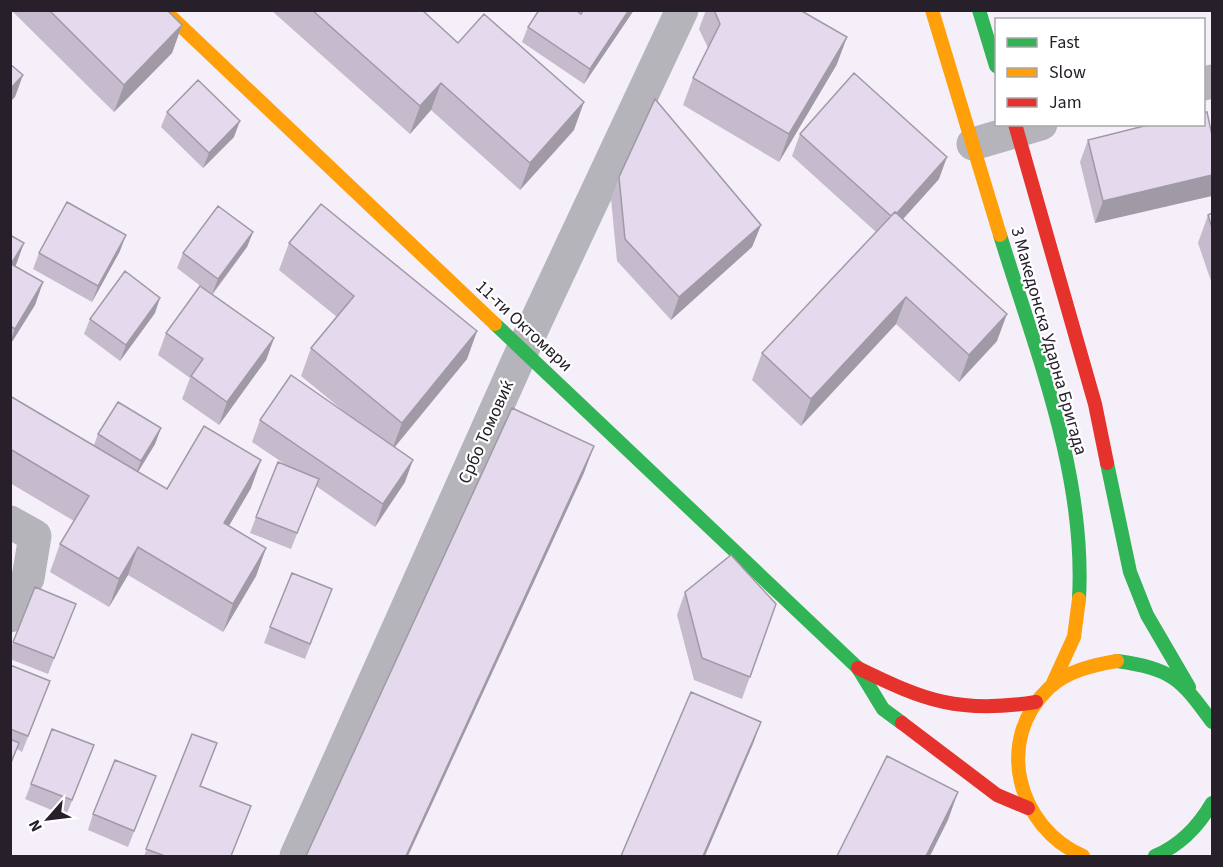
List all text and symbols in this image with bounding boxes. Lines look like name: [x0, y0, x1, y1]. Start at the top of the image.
legend: [995, 18, 1205, 126]
text: Fast: [1049, 30, 1080, 55]
text: Slow: [1049, 60, 1086, 85]
text: Jam: [1049, 90, 1082, 115]
street label: 3 Македонска Ударна Бригада: [1004, 224, 1094, 458]
street label: 11-ти Октомври: [470, 275, 578, 377]
street label: Србо Томовиќ: [452, 376, 520, 488]
north arrow: [18, 789, 78, 849]
text: N: [23, 816, 48, 835]

